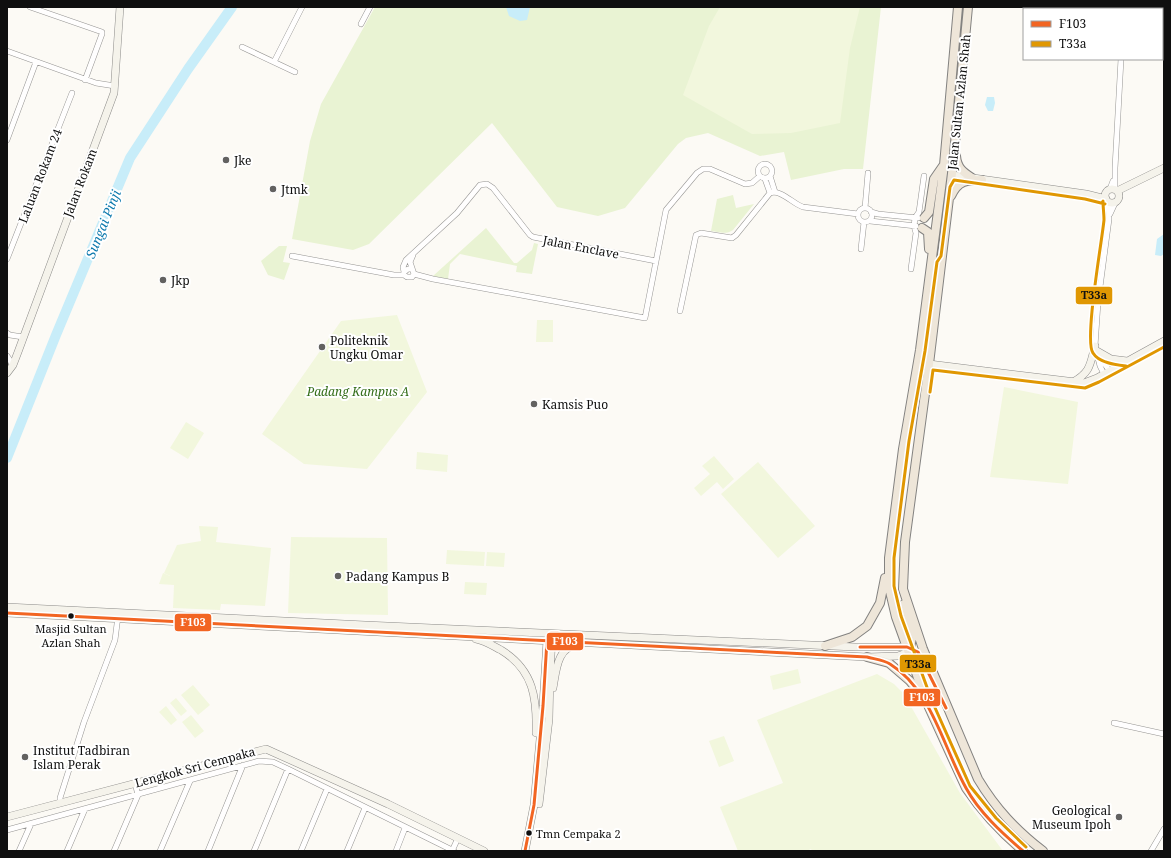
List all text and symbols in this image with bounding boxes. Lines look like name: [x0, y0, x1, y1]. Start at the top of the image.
legend: [1023, 8, 1163, 60]
text: F103: [1059, 15, 1086, 32]
street label: Jalan Sultan Azlan Shah: [943, 33, 975, 172]
text: T33a: [1059, 35, 1087, 52]
street label: Laluan Rokam 24: [14, 126, 66, 226]
street label: Jalan Rokam: [59, 146, 101, 221]
place label: Jke: [233, 152, 251, 169]
marker: Jke: [221, 155, 231, 165]
place label: Jtmk: [280, 181, 309, 198]
marker: Jtmk: [268, 184, 278, 194]
water label: Sungai Pinji: [81, 187, 125, 261]
street label: Jalan Enclave: [540, 231, 621, 263]
place label: Jkp: [170, 272, 190, 289]
marker: Jkp: [158, 275, 168, 285]
line badge: T33a: [1075, 286, 1113, 305]
text: T33a: [1081, 287, 1108, 302]
place label: Politeknik Ungku Omar: [330, 332, 404, 363]
marker: Politeknik Ungku Omar: [317, 342, 327, 352]
park label: Padang Kampus A: [306, 383, 409, 400]
place label: Kamsis Puo: [542, 396, 608, 413]
marker: Kamsis Puo: [529, 399, 539, 409]
place label: Padang Kampus B: [346, 568, 449, 585]
marker: Padang Kampus B: [333, 571, 343, 581]
marker: Masjid Sultan Azlan Shah: [66, 611, 76, 621]
line badge: F103: [174, 613, 212, 632]
text: F103: [180, 614, 206, 629]
place label: Masjid Sultan Azlan Shah: [35, 621, 107, 650]
line badge: F103: [546, 632, 584, 651]
text: F103: [552, 633, 578, 648]
line badge: T33a: [899, 654, 937, 673]
text: T33a: [905, 656, 932, 671]
line badge: F103: [903, 688, 941, 707]
text: F103: [909, 689, 935, 704]
place label: Institut Tadbiran Islam Perak: [33, 742, 130, 773]
street label: Lengkok Sri Cempaka: [133, 743, 257, 791]
marker: Institut Tadbiran Islam Perak: [20, 752, 30, 762]
place label: Geological Museum Ipoh: [1032, 802, 1111, 833]
marker: Geological Museum Ipoh: [1114, 812, 1124, 822]
place label: Tmn Cempaka 2: [536, 826, 621, 841]
marker: Tmn Cempaka 2: [524, 828, 534, 838]

